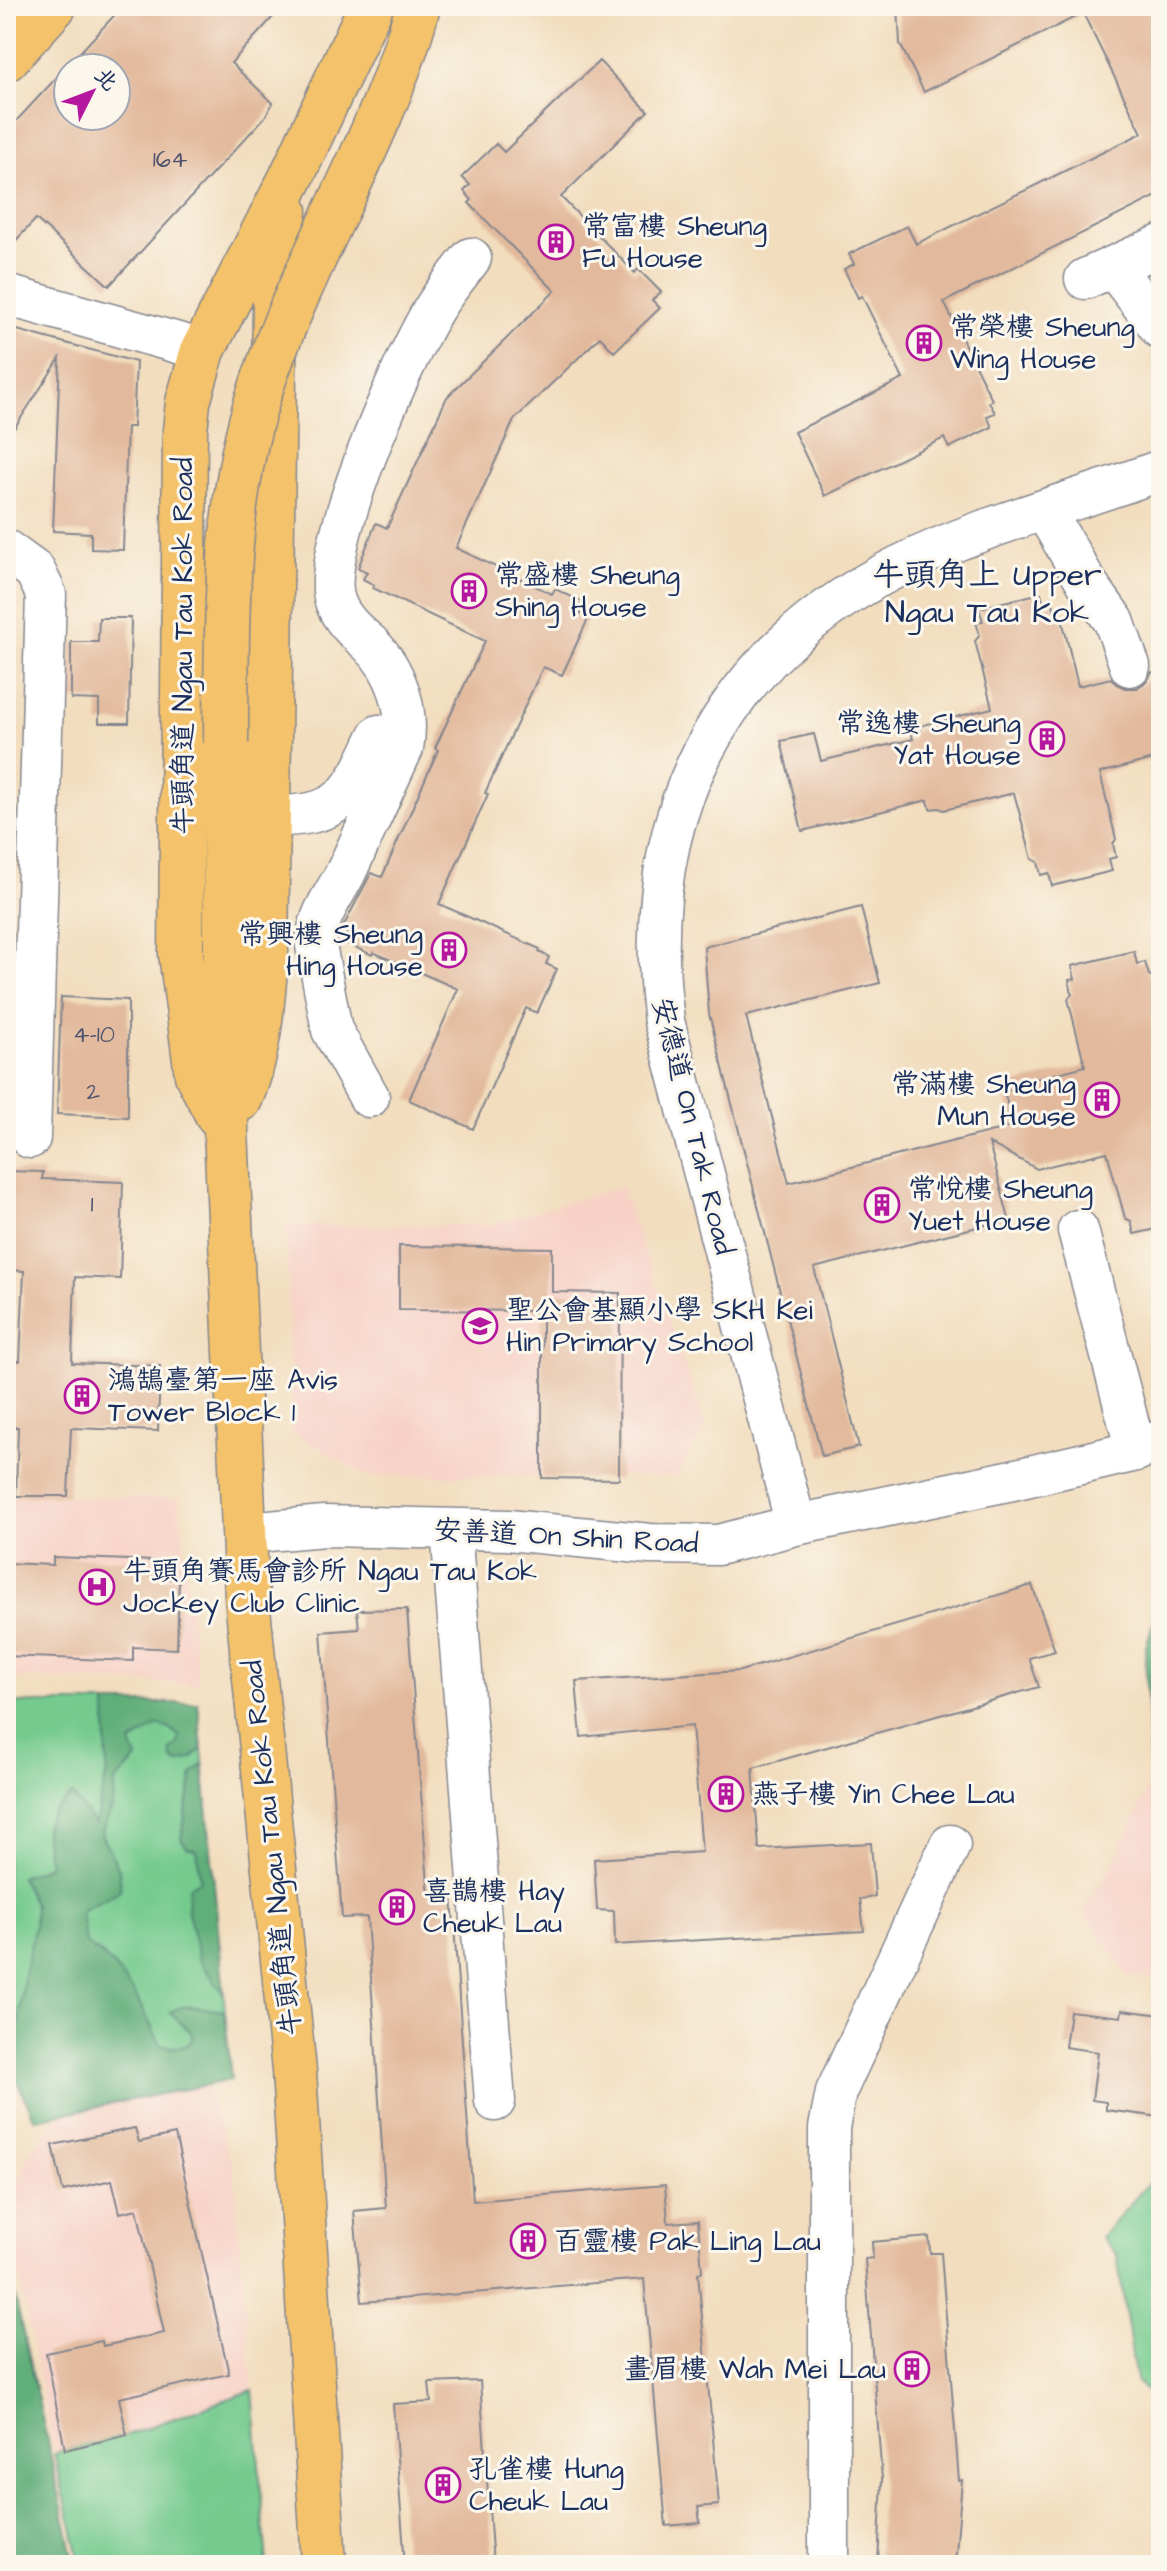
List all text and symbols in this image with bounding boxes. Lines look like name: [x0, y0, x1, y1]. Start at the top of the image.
north arrow: [52, 52, 132, 132]
text: 北: [87, 61, 125, 98]
house number: 164: [153, 143, 187, 177]
place label: 常富樓 Sheung Fu House: [582, 207, 767, 278]
building icon: 常富樓 Sheung Fu House: [537, 223, 575, 261]
place label: 常榮樓 Sheung Wing House: [950, 308, 1135, 380]
building icon: 常榮樓 Sheung Wing House: [905, 324, 943, 362]
street label: 牛頭角道 Ngau Tau Kok Road: [164, 457, 204, 835]
district label: 牛頭角上 Upper Ngau Tau Kok: [872, 553, 1102, 635]
place label: 常盛樓 Sheung Shing House: [495, 556, 680, 628]
building icon: 常盛樓 Sheung Shing House: [450, 572, 488, 610]
place label: 常逸樓 Sheung Yat House: [836, 704, 1021, 775]
building icon: 常逸樓 Sheung Yat House: [1028, 720, 1066, 758]
place label: 常興樓 Sheung Hing House: [238, 915, 423, 987]
building icon: 常興樓 Sheung Hing House: [430, 931, 468, 969]
street label: 安德道 On Tak Road: [642, 993, 744, 1259]
house number: 4-10: [73, 1018, 115, 1052]
place label: 常滿樓 Sheung Mun House: [891, 1065, 1076, 1136]
house number: 2: [86, 1075, 100, 1109]
building icon: 常滿樓 Sheung Mun House: [1083, 1081, 1121, 1119]
place label: 常悅樓 Sheung Yuet House: [908, 1170, 1093, 1241]
building icon: 常悅樓 Sheung Yuet House: [863, 1186, 901, 1224]
house number: 1: [90, 1188, 94, 1222]
place label: 聖公會基顯小學 SKH Kei Hin Primary School: [506, 1291, 813, 1364]
school or university icon: 聖公會基顯小學 SKH Kei Hin Primary School: [461, 1307, 499, 1345]
place label: 鴻鵠臺第一座 Avis Tower Block 1: [108, 1361, 338, 1432]
building icon: 鴻鵠臺第一座 Avis Tower Block 1: [63, 1377, 101, 1415]
street label: 安善道 On Shin Road: [433, 1511, 699, 1563]
place label: 牛頭角賽馬會診所 Ngau Tau Kok Jockey Club Clinic: [123, 1552, 537, 1625]
hospital icon: 牛頭角賽馬會診所 Ngau Tau Kok Jockey Club Clinic: [78, 1568, 116, 1606]
street label: 牛頭角道 Ngau Tau Kok Road: [233, 1658, 312, 2038]
building icon: 燕子樓 Yin Chee Lau: [707, 1775, 745, 1813]
place label: 燕子樓 Yin Chee Lau: [752, 1775, 1015, 1814]
place label: 喜鵲樓 Hay Cheuk Lau: [423, 1872, 565, 1943]
building icon: 喜鵲樓 Hay Cheuk Lau: [378, 1888, 416, 1926]
building icon: 百靈樓 Pak Ling Lau: [509, 2222, 547, 2260]
place label: 百靈樓 Pak Ling Lau: [554, 2222, 821, 2262]
place label: 畫眉樓 Wah Mei Lau: [624, 2350, 886, 2389]
building icon: 畫眉樓 Wah Mei Lau: [893, 2350, 931, 2388]
place label: 孔雀樓 Hung Cheuk Lau: [469, 2450, 624, 2521]
building icon: 孔雀樓 Hung Cheuk Lau: [424, 2466, 462, 2504]

